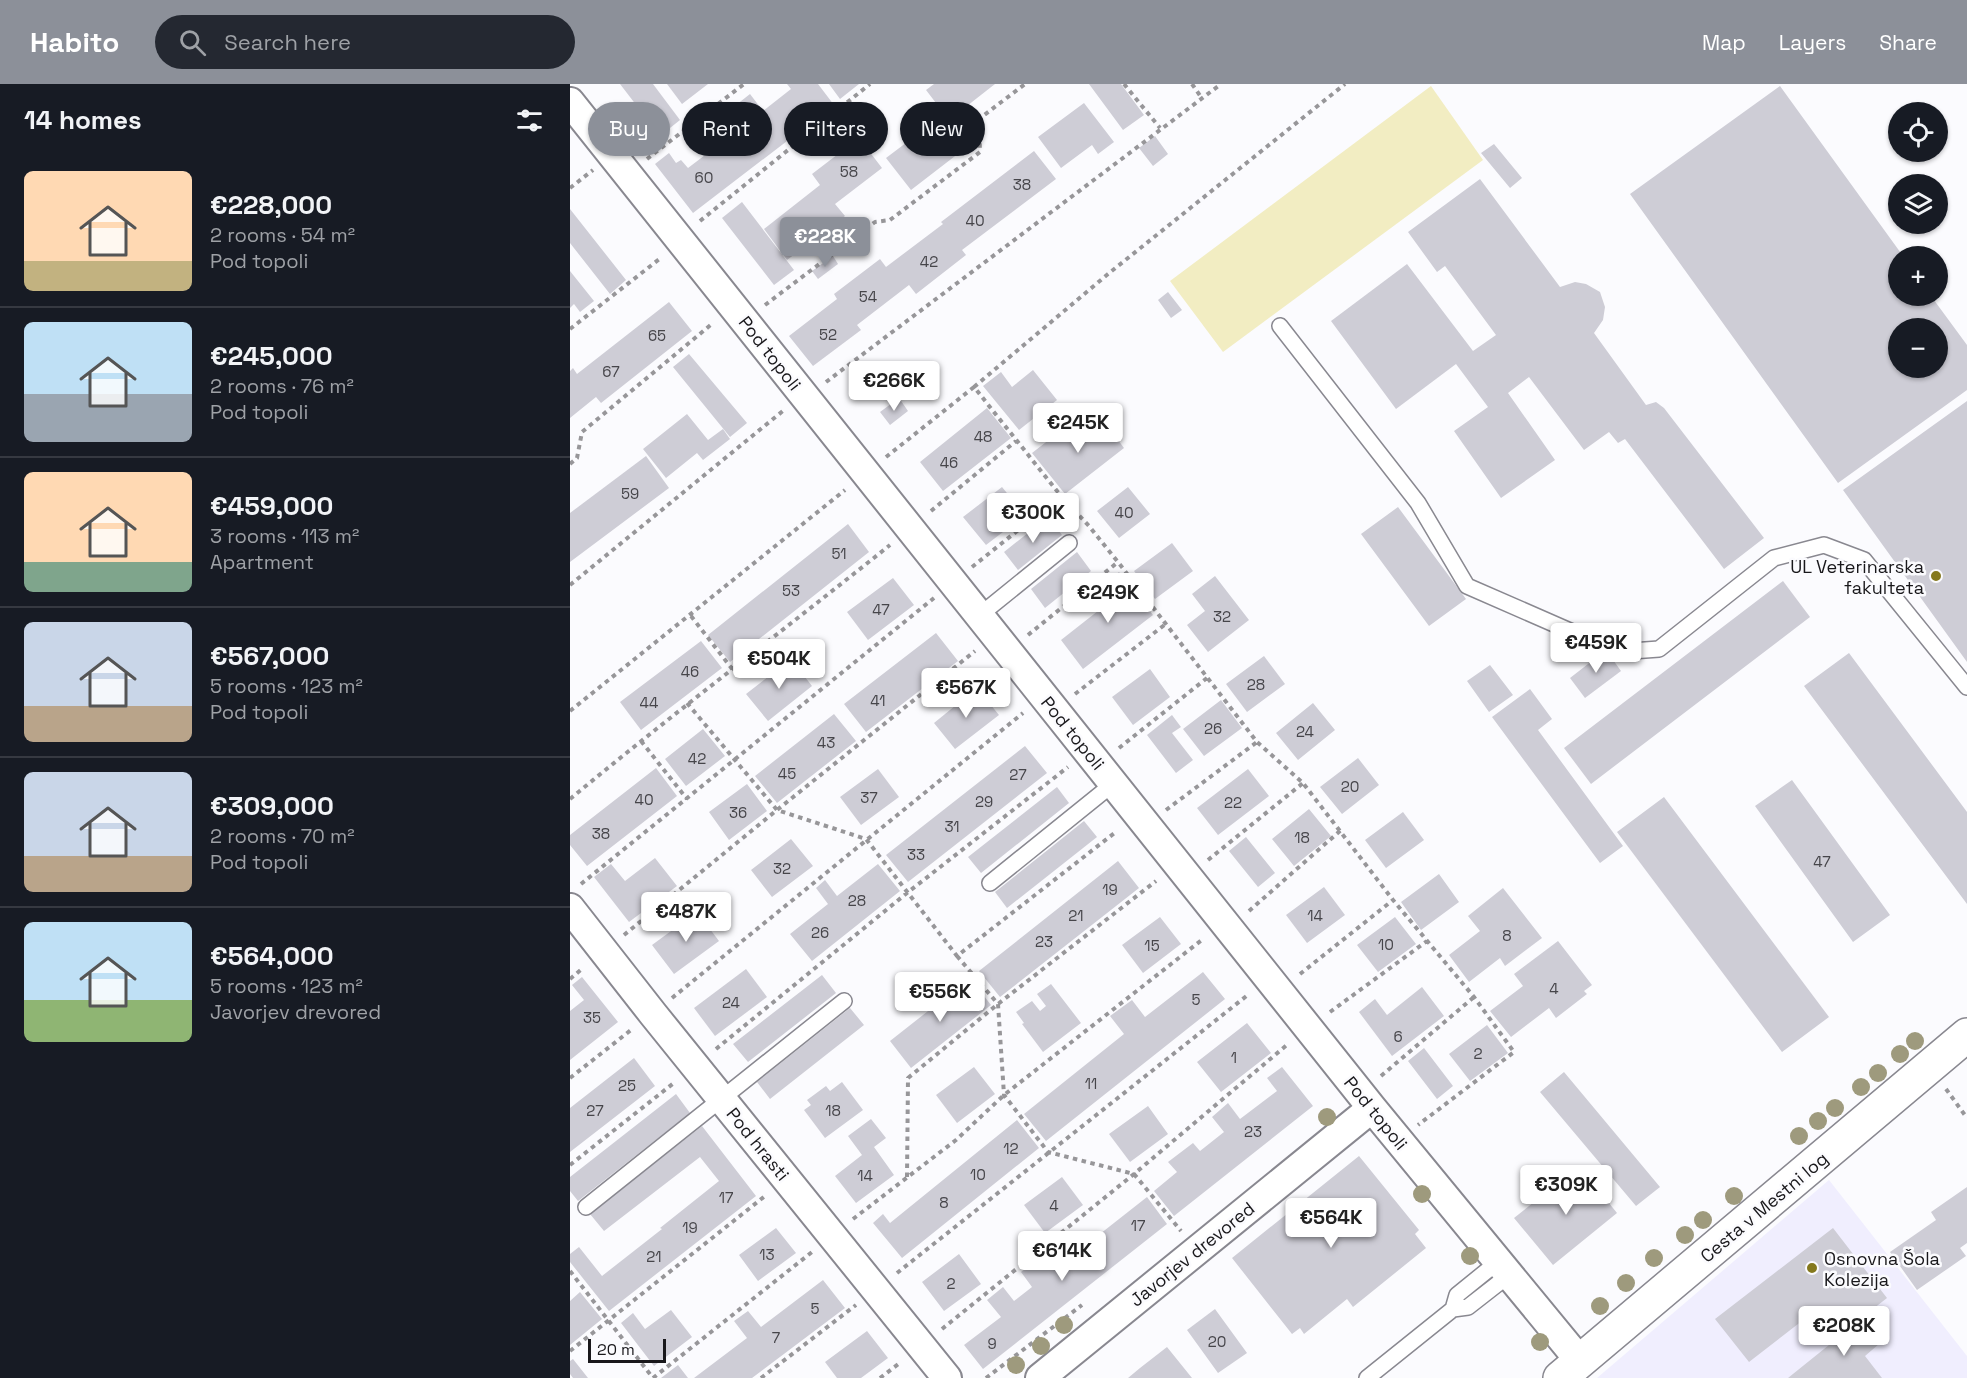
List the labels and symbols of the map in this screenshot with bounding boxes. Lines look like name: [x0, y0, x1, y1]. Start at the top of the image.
house number: 58: [840, 162, 858, 181]
house number: 60: [695, 168, 713, 187]
house number: 38: [1013, 175, 1031, 194]
house number: 40: [966, 211, 985, 230]
pin: €228K: [783, 217, 867, 268]
house number: 42: [920, 252, 938, 271]
house number: 54: [859, 287, 877, 306]
street label: Pod topoli: [734, 311, 806, 395]
house number: 52: [819, 325, 837, 344]
house number: 65: [648, 326, 666, 345]
pin: €266K: [852, 361, 936, 412]
house number: 67: [602, 362, 620, 381]
pin: €245K: [1036, 403, 1120, 454]
house number: 48: [974, 427, 992, 446]
house number: 46: [940, 453, 958, 472]
house number: 59: [621, 484, 639, 503]
pin: €300K: [991, 493, 1075, 544]
house number: 40: [1115, 503, 1134, 522]
house number: 51: [831, 544, 847, 563]
place label: UL Veterinarska fakulteta: [1790, 555, 1924, 599]
marker: UL Veterinarska fakulteta: [1929, 569, 1943, 583]
pin: €249K: [1066, 573, 1150, 624]
house number: 53: [782, 581, 800, 600]
house number: 47: [872, 600, 890, 619]
house number: 32: [1213, 607, 1231, 626]
pin: €459K: [1554, 623, 1638, 674]
pin: €504K: [737, 639, 821, 690]
house number: 46: [681, 662, 699, 681]
pin: €567K: [924, 668, 1008, 719]
house number: 28: [1247, 675, 1265, 694]
house number: 41: [870, 691, 886, 710]
street label: Pod topoli: [1036, 691, 1110, 775]
house number: 44: [640, 693, 658, 712]
house number: 26: [1204, 719, 1222, 738]
house number: 24: [1296, 722, 1314, 741]
house number: 43: [817, 733, 835, 752]
house number: 42: [688, 749, 706, 768]
house number: 45: [778, 764, 796, 783]
house number: 27: [1009, 765, 1027, 784]
house number: 20: [1341, 777, 1359, 796]
house number: 37: [860, 788, 878, 807]
house number: 40: [635, 790, 654, 809]
house number: 29: [975, 792, 993, 811]
house number: 22: [1224, 793, 1242, 812]
house number: 36: [729, 803, 747, 822]
house number: 31: [944, 817, 960, 836]
house number: 38: [592, 824, 610, 843]
house number: 18: [1294, 828, 1310, 847]
house number: 33: [907, 845, 925, 864]
house number: 47: [1813, 852, 1831, 871]
house number: 32: [773, 859, 791, 878]
house number: 19: [1102, 880, 1118, 899]
house number: 28: [848, 891, 866, 910]
pin: €487K: [644, 892, 728, 943]
house number: 21: [1068, 906, 1084, 925]
house number: 14: [1307, 906, 1323, 925]
house number: 26: [811, 923, 829, 942]
house number: 8: [1502, 926, 1512, 945]
house number: 23: [1035, 932, 1053, 951]
house number: 10: [1378, 935, 1394, 954]
house number: 15: [1144, 936, 1160, 955]
pin: €556K: [898, 972, 982, 1023]
house number: 4: [1549, 979, 1559, 998]
house number: 5: [1192, 990, 1201, 1009]
house number: 24: [722, 993, 740, 1012]
house number: 35: [583, 1008, 601, 1027]
house number: 6: [1393, 1027, 1403, 1046]
house number: 2: [1473, 1044, 1483, 1063]
house number: 1: [1231, 1048, 1237, 1067]
street label: Pod topoli: [1339, 1071, 1413, 1155]
house number: 11: [1085, 1074, 1097, 1093]
house number: 25: [618, 1076, 636, 1095]
house number: 27: [586, 1101, 604, 1120]
house number: 18: [825, 1101, 841, 1120]
street label: Pod hrasti: [721, 1103, 795, 1185]
house number: 23: [1244, 1122, 1262, 1141]
house number: 12: [1003, 1139, 1019, 1158]
street label: Cesta v Mestni log: [1695, 1147, 1833, 1267]
house number: 10: [970, 1165, 986, 1184]
pin: €309K: [1524, 1165, 1608, 1216]
house number: 14: [857, 1166, 873, 1185]
house number: 17: [719, 1188, 733, 1207]
house number: 8: [939, 1193, 949, 1212]
house number: 4: [1049, 1196, 1059, 1215]
street label: Javorjev drevored: [1125, 1197, 1259, 1311]
pin: €564K: [1289, 1198, 1373, 1249]
house number: 17: [1131, 1216, 1145, 1235]
house number: 19: [682, 1218, 698, 1237]
pin: €614K: [1020, 1231, 1104, 1282]
house number: 13: [759, 1245, 775, 1264]
house number: 21: [646, 1247, 662, 1266]
place label: Osnovna Šola Kolezija: [1824, 1247, 1940, 1291]
marker: Osnovna Šola Kolezija: [1805, 1261, 1819, 1275]
house number: 2: [946, 1274, 956, 1293]
house number: 5: [811, 1299, 820, 1318]
pin: €208K: [1802, 1306, 1886, 1357]
house number: 7: [772, 1328, 780, 1347]
house number: 20: [1208, 1332, 1226, 1351]
house number: 9: [987, 1334, 997, 1353]
scale bar: [588, 1336, 666, 1364]

